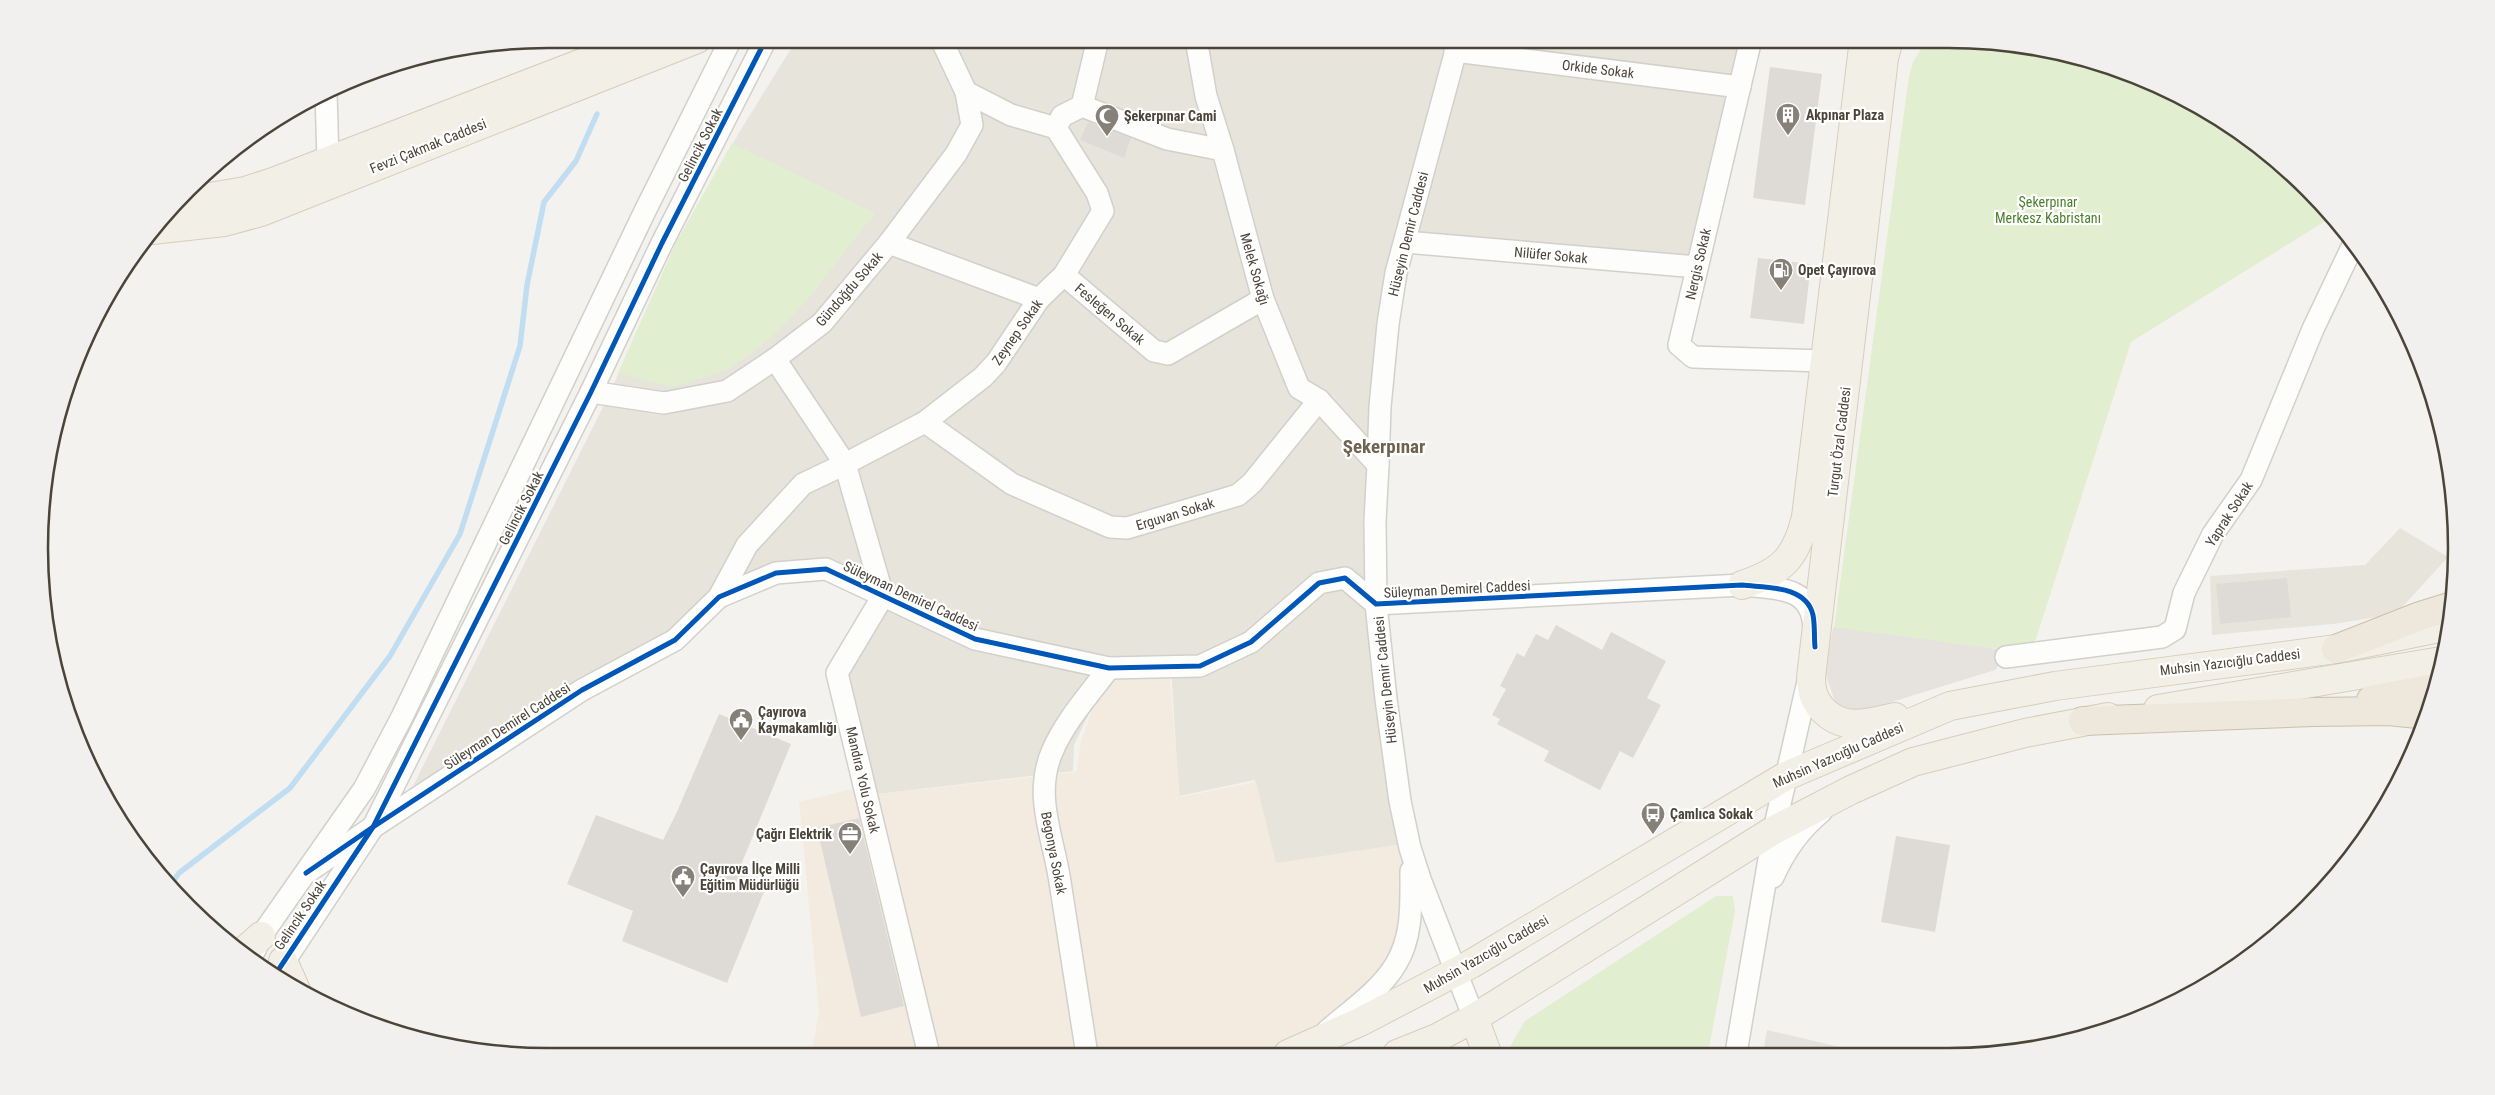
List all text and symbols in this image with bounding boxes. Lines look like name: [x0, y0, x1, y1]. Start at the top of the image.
street label: Orkide Sokak: [1561, 57, 1636, 81]
building icon: Akpınar Plaza: [1775, 102, 1801, 136]
mosque icon: Şekerpınar Cami: [1094, 103, 1120, 137]
street label: Gelincik Sokak: [675, 105, 726, 185]
place label: Akpınar Plaza: [1806, 107, 1884, 123]
place label: Şekerpınar Cami: [1124, 108, 1217, 124]
street label: Fevzi Çakmak Caddesi: [367, 115, 489, 177]
street label: Hüseyin Demir Caddesi: [1385, 170, 1431, 298]
park label: Şekerpınar Merkesz Kabristanı: [1995, 194, 2101, 226]
street label: Nergis Sokak: [1682, 226, 1714, 301]
street label: Melek Sokağı: [1237, 231, 1273, 307]
street label: Nilüfer Sokak: [1514, 244, 1589, 266]
street label: Gündoğdu Sokak: [812, 248, 886, 329]
fuel station icon: Opet Çayırova: [1768, 257, 1794, 291]
place label: Opet Çayırova: [1798, 262, 1876, 278]
street label: Fesleğen Sokak: [1072, 280, 1149, 348]
street label: Zeynep Sokak: [988, 295, 1046, 368]
street label: Turgut Özal Caddesi: [1824, 386, 1854, 498]
district label: Şekerpınar: [1343, 435, 1425, 458]
street label: Gelincik Sokak: [496, 468, 547, 548]
street label: Yaprak Sokak: [2202, 478, 2256, 550]
street label: Erguvan Sokak: [1134, 494, 1217, 533]
street label: Süleyman Demirel Caddesi: [841, 558, 981, 634]
street label: Süleyman Demirel Caddesi: [1383, 577, 1531, 601]
street label: Hüseyin Demir Caddesi: [1370, 616, 1400, 744]
street label: Muhsin Yazıcığlu Caddesi: [2159, 645, 2301, 679]
street label: Süleyman Demirel Caddesi: [441, 679, 573, 773]
place label: Çayırova Kaymakamlığı: [758, 704, 837, 736]
public building icon: Çayırova Kaymakamlığı: [728, 707, 754, 741]
street label: Muhsin Yazıcığlu Caddesi: [1770, 719, 1906, 791]
street label: Mandıra Yolu Sokak: [843, 725, 883, 836]
bus stop icon: Çamlıca Sokak: [1640, 801, 1666, 835]
place label: Çamlıca Sokak: [1670, 806, 1753, 822]
street label: Begonya Sokak: [1038, 810, 1070, 897]
office icon: Çağrı Elektrik: [837, 821, 863, 855]
place label: Çağrı Elektrik: [756, 826, 832, 842]
place label: Çayırova İlçe Milli Eğitim Müdürlüğü: [700, 861, 800, 893]
public building icon: Çayırova İlçe Milli Eğitim Müdürlüğü: [670, 864, 696, 898]
street label: Gelincik Sokak: [271, 876, 330, 953]
street label: Muhsin Yazıcığlu Caddesi: [1421, 912, 1551, 996]

